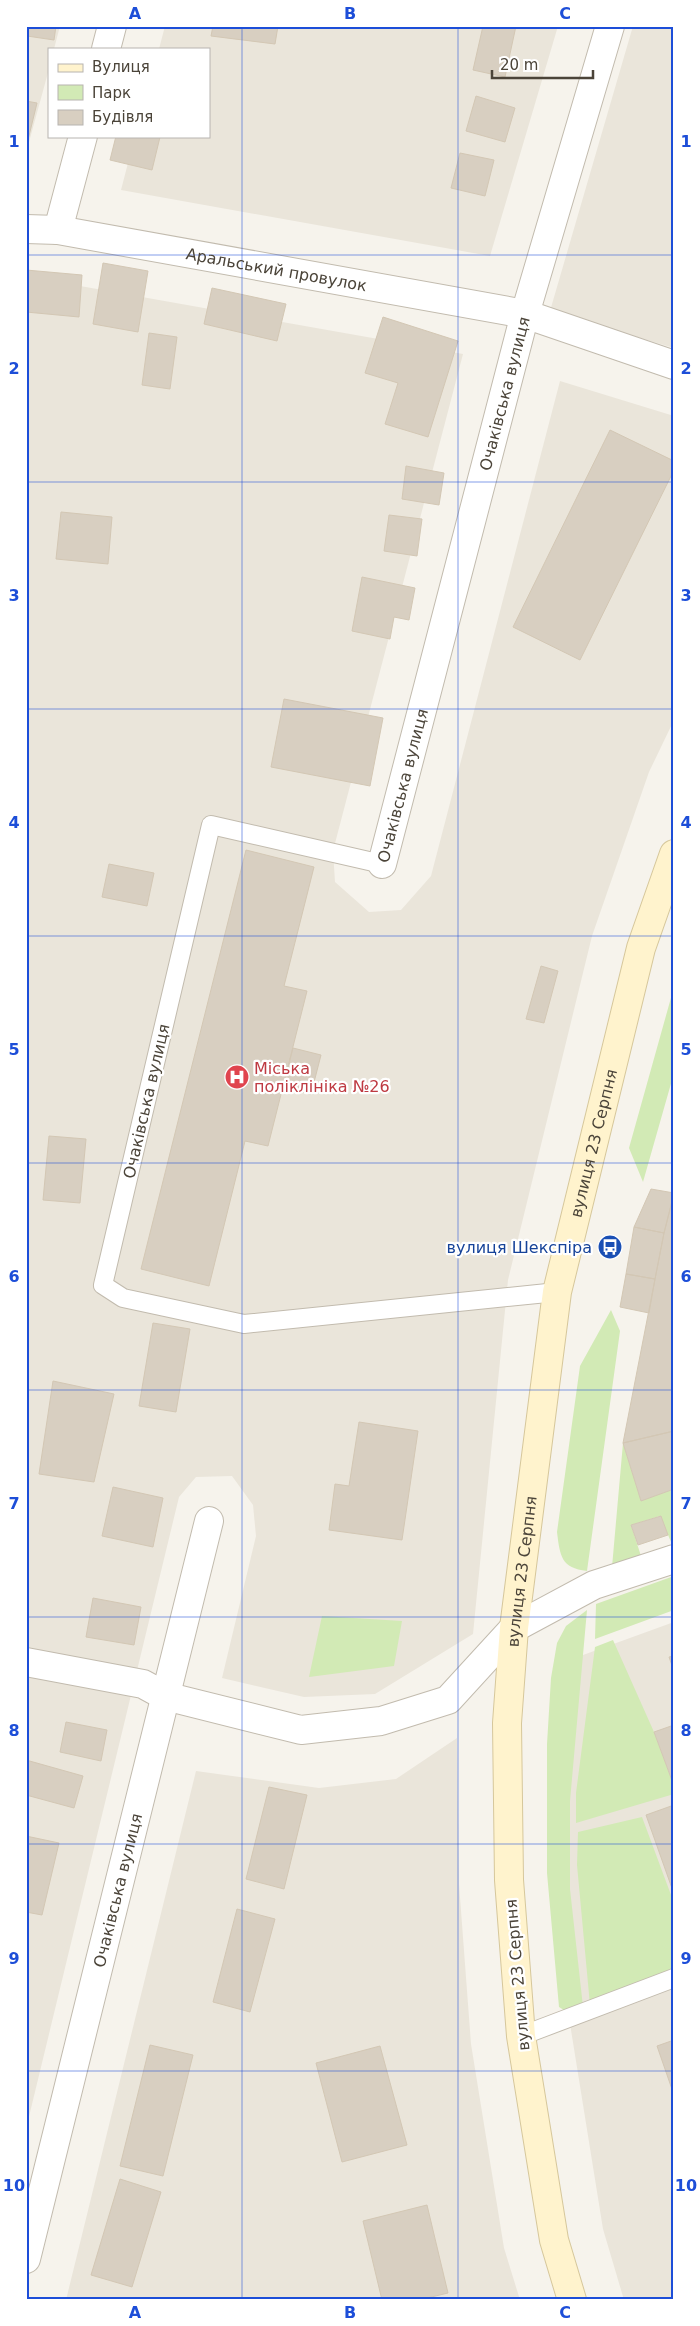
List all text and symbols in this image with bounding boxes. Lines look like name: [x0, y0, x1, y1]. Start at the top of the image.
text: A: [129, 4, 142, 23]
text: B: [344, 4, 356, 23]
text: C: [559, 4, 571, 23]
legend: [48, 48, 210, 138]
scale bar: [492, 48, 594, 80]
text: 20 m: [500, 56, 538, 74]
text: Вулиця: [92, 58, 150, 76]
text: Парк: [92, 84, 131, 102]
text: Будівля: [92, 108, 153, 126]
text: 1: [8, 132, 20, 151]
text: 1: [680, 132, 692, 151]
street label: Аральський провулок: [184, 244, 369, 295]
street label: Очаківська вулиця: [476, 315, 534, 473]
text: 2: [8, 359, 20, 378]
text: 2: [680, 359, 692, 378]
text: 3: [8, 586, 20, 605]
text: 3: [680, 586, 692, 605]
street label: Очаківська вулиця: [374, 707, 432, 865]
text: 4: [8, 813, 20, 832]
text: 4: [680, 813, 692, 832]
street label: Очаківська вулиця: [119, 1022, 174, 1180]
text: 5: [8, 1040, 20, 1059]
text: 5: [680, 1040, 692, 1059]
place label: Міська поліклініка №26: [254, 1059, 390, 1096]
hospital icon: Міська поліклініка №26: [224, 1064, 250, 1090]
street label: вулиця 23 Серпня: [567, 1067, 621, 1220]
bus stop icon: вулиця Шекспіра: [597, 1234, 623, 1260]
place label: вулиця Шекспіра: [447, 1238, 592, 1257]
text: 6: [8, 1267, 20, 1286]
text: 6: [680, 1267, 692, 1286]
text: 7: [8, 1494, 20, 1513]
text: 7: [680, 1494, 692, 1513]
street label: вулиця 23 Серпня: [504, 1495, 541, 1648]
text: 8: [8, 1721, 20, 1740]
text: 8: [680, 1721, 692, 1740]
street label: Очаківська вулиця: [90, 1811, 146, 1969]
street label: вулиця 23 Серпня: [501, 1898, 534, 2052]
text: 9: [8, 1949, 20, 1968]
text: 9: [680, 1949, 692, 1968]
text: 10: [3, 2176, 25, 2195]
text: 10: [675, 2176, 697, 2195]
text: A: [129, 2303, 142, 2322]
text: B: [344, 2303, 356, 2322]
text: C: [559, 2303, 571, 2322]

